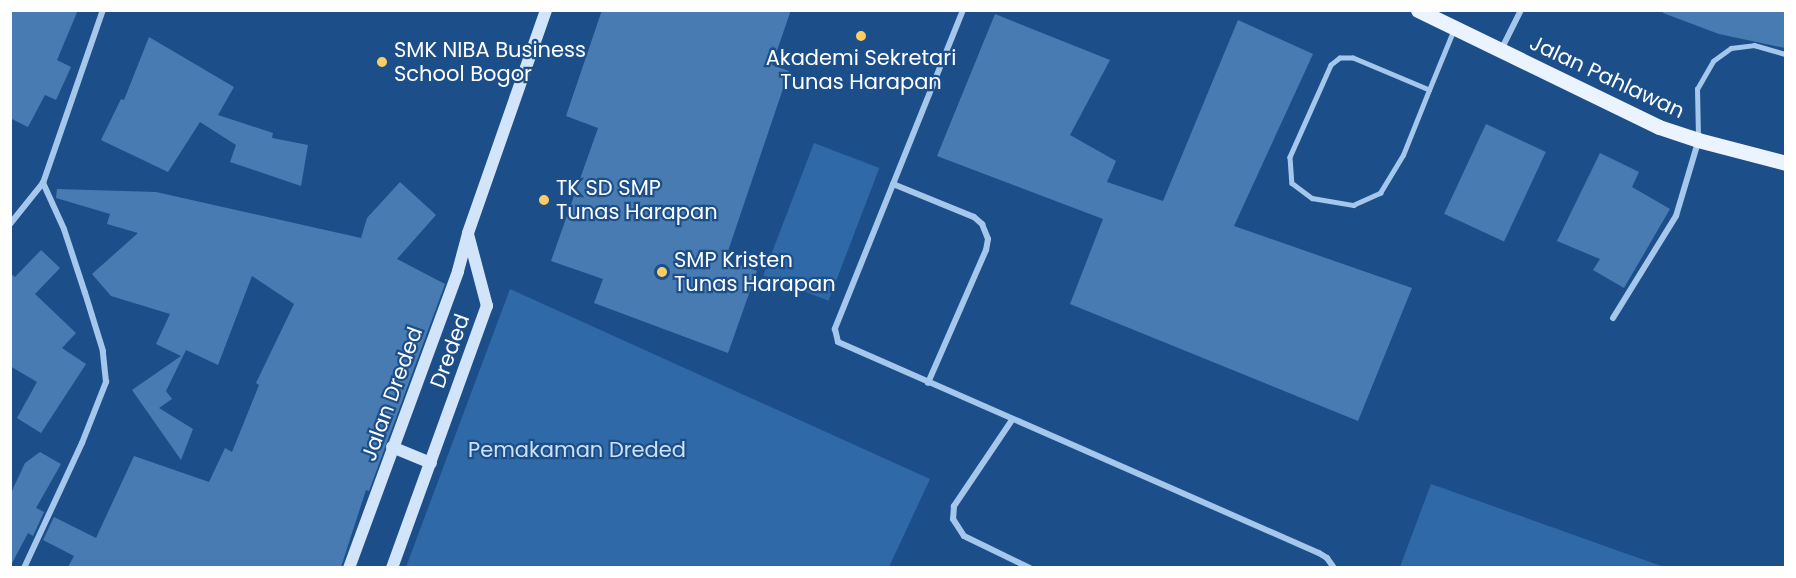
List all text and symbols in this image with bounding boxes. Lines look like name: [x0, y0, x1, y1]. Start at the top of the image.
marker: Akademi Sekretari Tunas Harapan: [854, 29, 868, 43]
street label: Jalan Pahlawan: [1526, 30, 1688, 124]
place label: SMK NIBA Business School Bogor: [394, 37, 586, 87]
place label: Akademi Sekretari Tunas Harapan: [766, 45, 956, 95]
marker: SMK NIBA Business School Bogor: [375, 55, 389, 69]
place label: TK SD SMP Tunas Harapan: [556, 175, 718, 225]
marker: TK SD SMP Tunas Harapan: [537, 193, 551, 207]
place label: SMP Kristen Tunas Harapan: [674, 247, 836, 297]
marker: SMP Kristen Tunas Harapan: [655, 265, 669, 279]
street label: Dreded: [425, 310, 475, 392]
street label: Jalan Dreded: [356, 324, 428, 464]
park label: Pemakaman Dreded: [468, 437, 686, 463]

